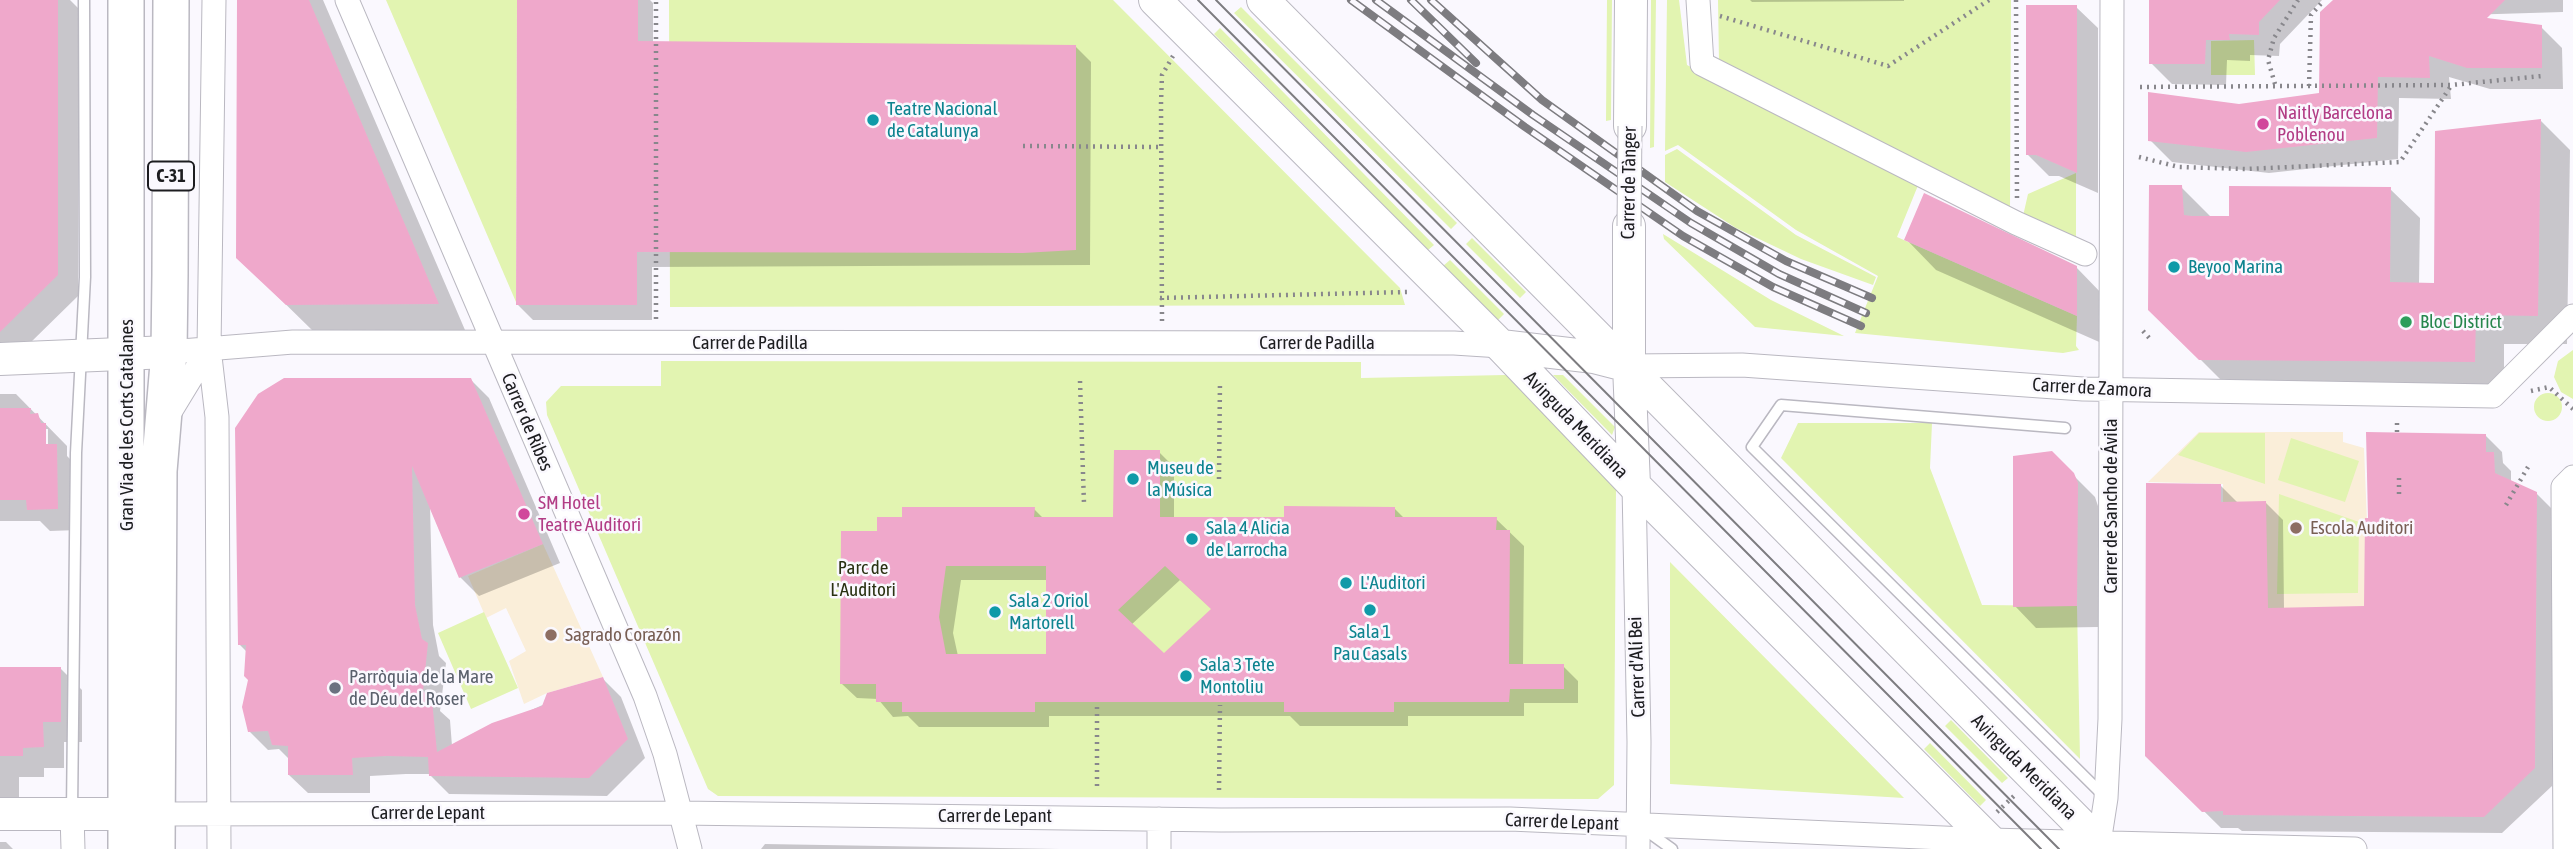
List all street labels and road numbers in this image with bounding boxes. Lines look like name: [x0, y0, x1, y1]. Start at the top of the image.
street label: Carrer de Tànger: [1617, 126, 1641, 240]
road number: C-31: [148, 162, 194, 190]
street label: Gran Via de les Corts Catalanes: [116, 319, 138, 531]
street label: Carrer de Padilla: [692, 332, 808, 354]
street label: Carrer de Padilla: [1259, 332, 1375, 354]
street label: Avinguda Meridiana: [1519, 367, 1633, 483]
street label: Carrer de Ribes: [496, 370, 558, 474]
street label: Carrer de Zamora: [2032, 373, 2152, 403]
street label: Carrer de Sancho de Ávila: [2100, 418, 2122, 594]
street label: Carrer d'Alí Bei: [1624, 616, 1650, 718]
street label: Avinguda Meridiana: [1966, 709, 2082, 825]
street label: Carrer de Lepant: [371, 802, 485, 824]
street label: Carrer de Lepant: [938, 805, 1052, 827]
street label: Carrer de Lepant: [1505, 809, 1619, 835]

